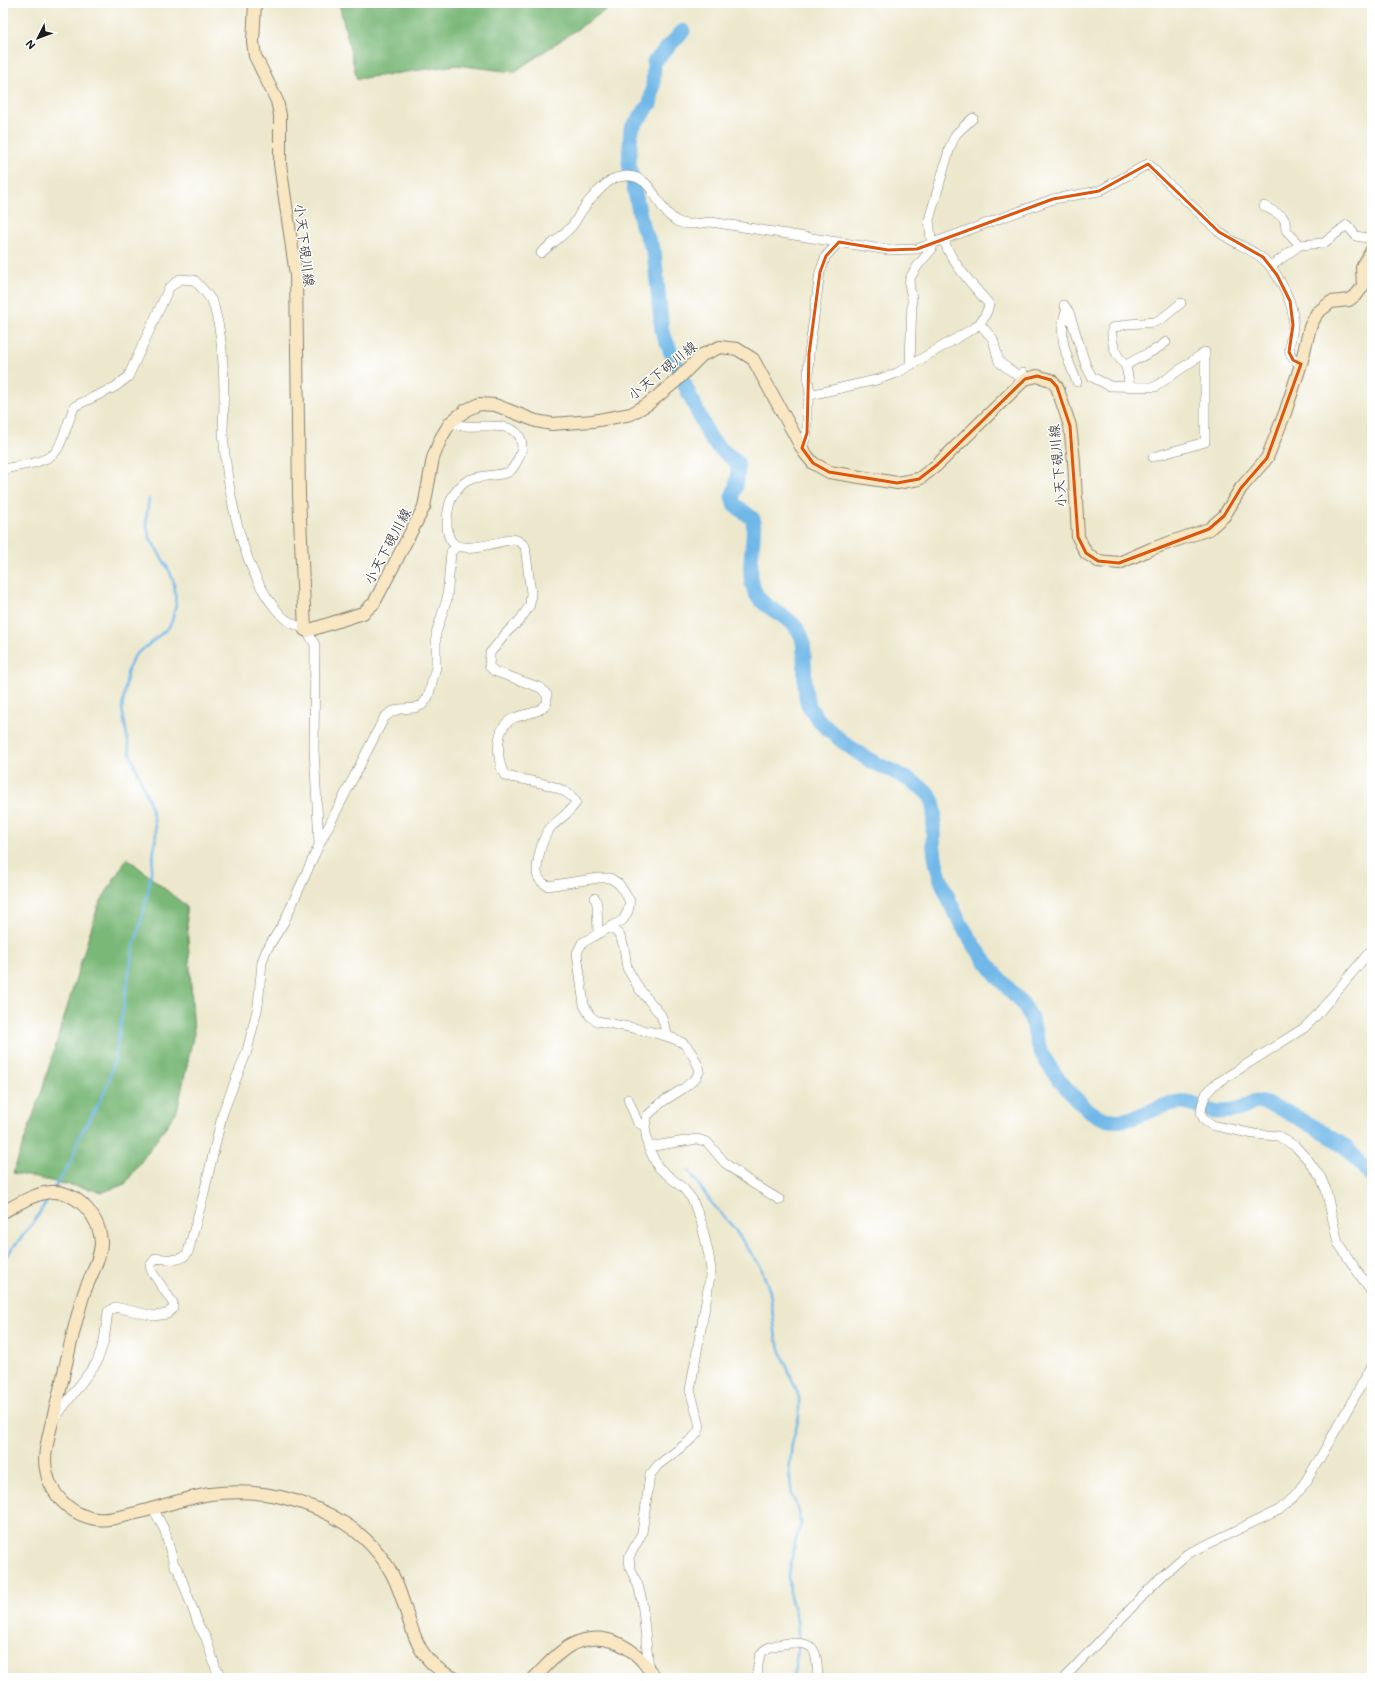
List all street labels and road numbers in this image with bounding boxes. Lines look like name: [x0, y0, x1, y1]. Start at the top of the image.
street label: 小天下硯川線: [290, 202, 320, 288]
street label: 小天下硯川線: [623, 336, 701, 404]
street label: 小天下硯川線: [1044, 423, 1070, 509]
street label: 小天下硯川線: [359, 504, 415, 588]

